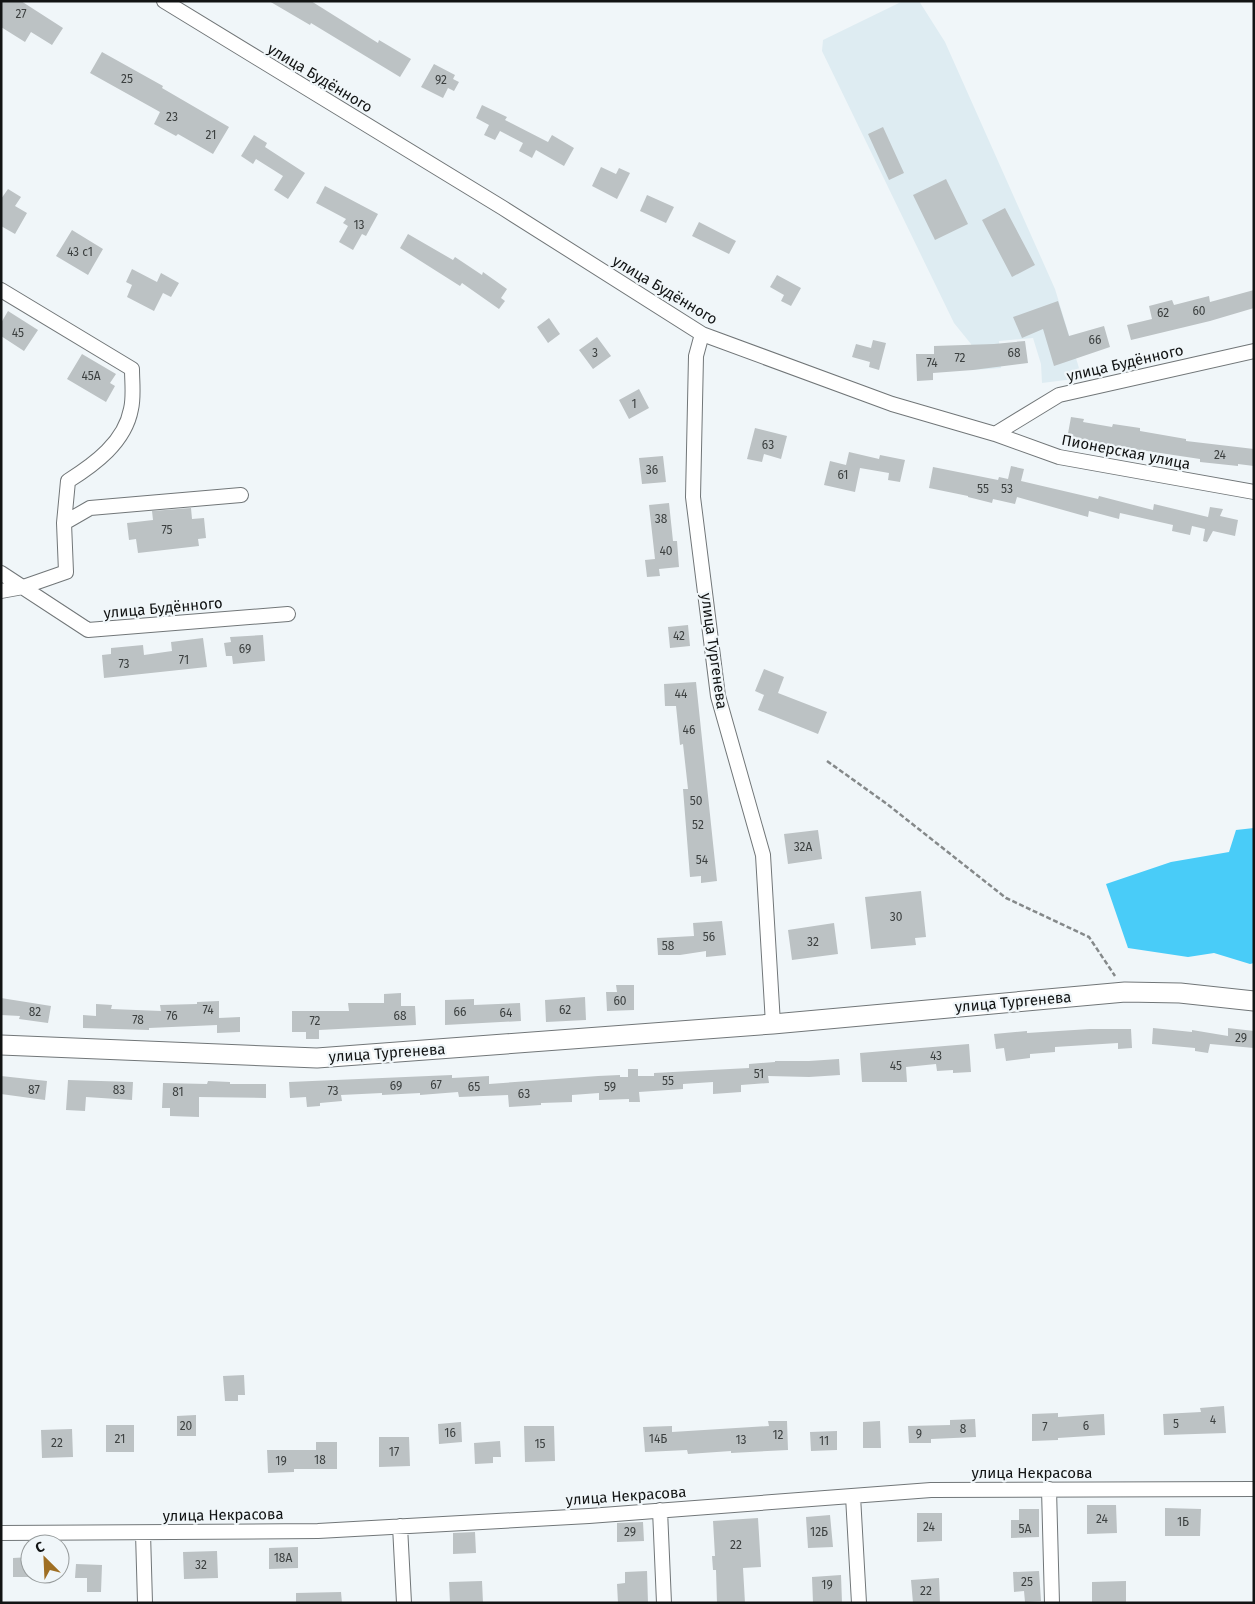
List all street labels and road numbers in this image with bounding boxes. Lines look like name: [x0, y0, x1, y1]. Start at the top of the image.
street label: улица Будённого: [264, 40, 376, 116]
street label: улица Будённого: [609, 252, 721, 328]
street label: улица Будённого: [1065, 341, 1185, 385]
street label: Пионерская улица: [1060, 431, 1192, 473]
street label: улица Тургенева: [697, 592, 731, 710]
street label: улица Будённого: [103, 594, 223, 622]
street label: улица Тургенева: [954, 988, 1072, 1016]
street label: улица Тургенева: [328, 1040, 446, 1066]
street label: улица Некрасова: [972, 1464, 1092, 1482]
street label: улица Некрасова: [565, 1483, 687, 1509]
street label: улица Некрасова: [162, 1505, 284, 1525]

